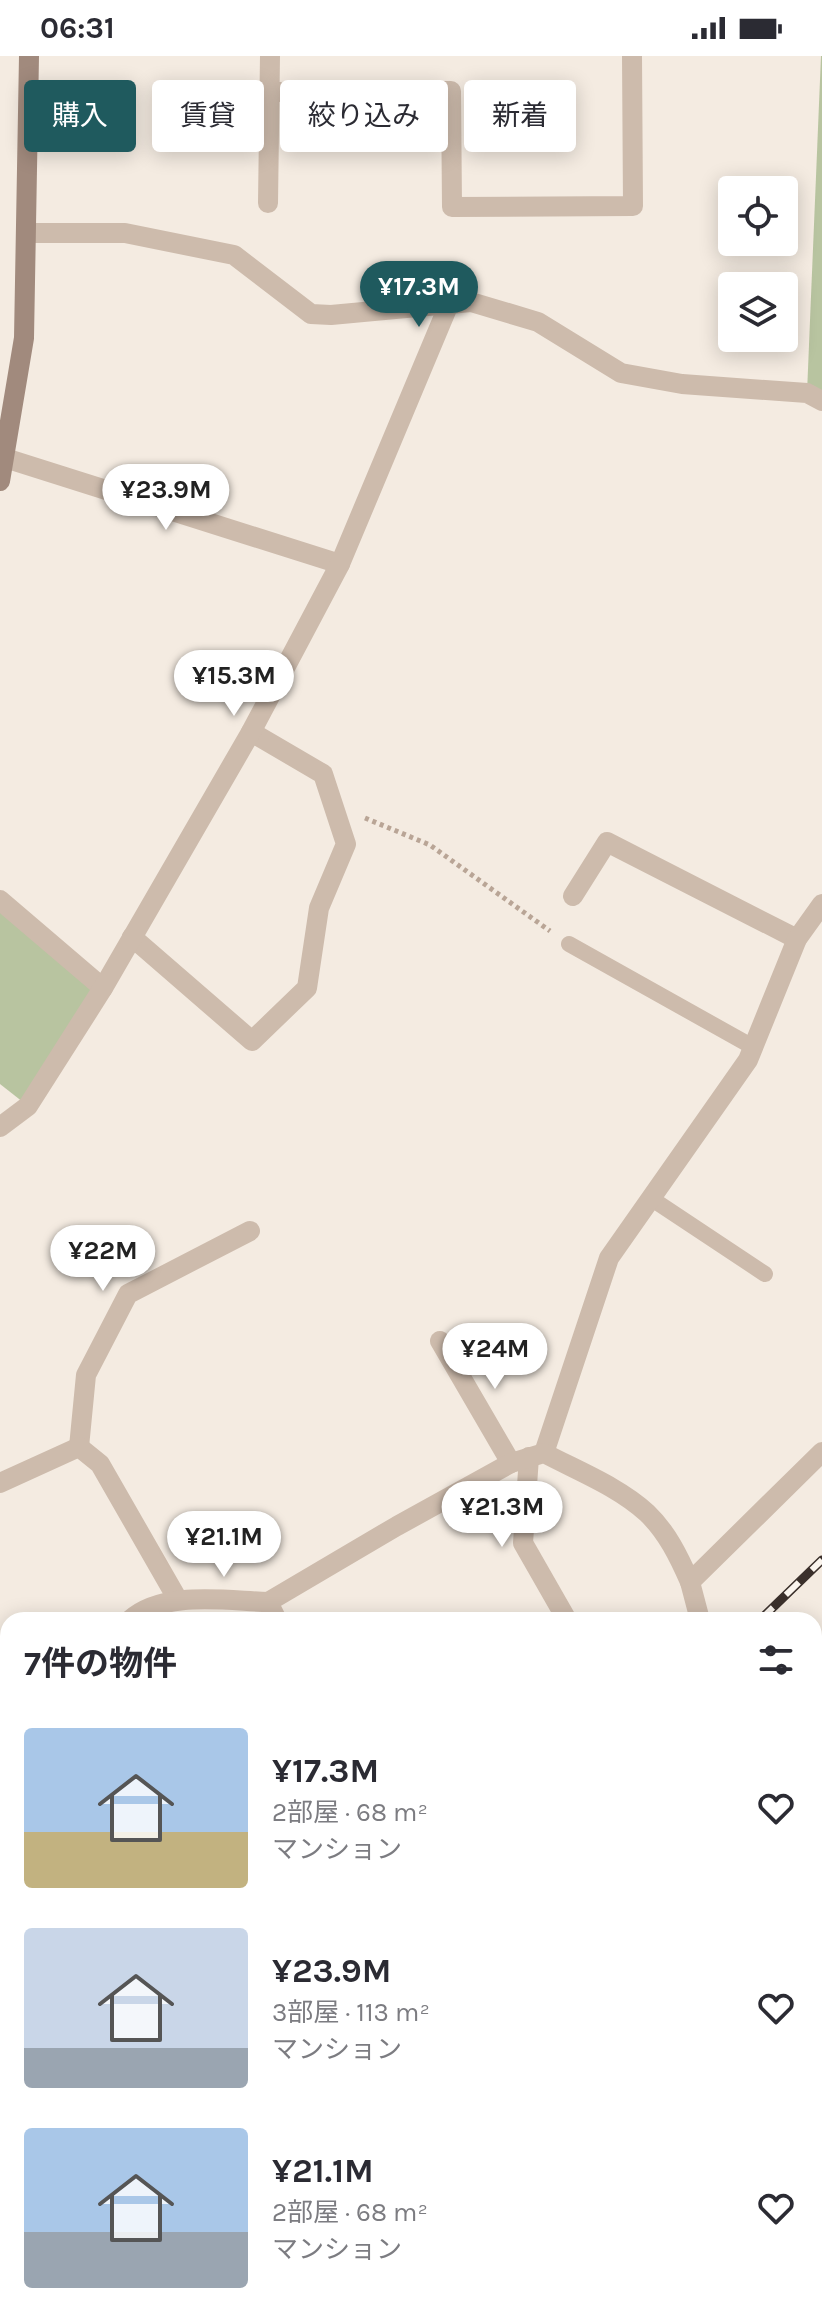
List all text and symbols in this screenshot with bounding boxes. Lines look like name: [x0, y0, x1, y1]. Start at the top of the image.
text: 06:31: [40, 10, 115, 46]
chip: 購入: [24, 80, 136, 152]
chip: 賃貸: [152, 80, 264, 152]
chip: 絞り込み: [280, 80, 448, 152]
chip: 新着: [464, 80, 576, 152]
map controls: [718, 176, 798, 352]
button: locate: [718, 176, 798, 256]
pin: ¥17.3M: [354, 261, 484, 329]
text: ¥17.3M: [378, 271, 460, 302]
button: layers: [718, 272, 798, 352]
pin: ¥23.9M: [101, 464, 231, 532]
text: ¥23.9M: [120, 474, 212, 505]
pin: ¥15.3M: [169, 650, 299, 718]
text: ¥15.3M: [192, 660, 276, 691]
pin: ¥22M: [56, 1225, 150, 1293]
text: ¥22M: [68, 1235, 138, 1266]
pin: ¥24M: [448, 1323, 542, 1391]
text: ¥24M: [460, 1333, 530, 1364]
pin: ¥21.3M: [437, 1481, 567, 1549]
text: ¥21.3M: [460, 1491, 544, 1522]
pin: ¥21.1M: [159, 1511, 289, 1579]
text: ¥21.1M: [185, 1521, 263, 1552]
icon: filters: [754, 1638, 798, 1682]
text: 7件の物件: [24, 1644, 177, 1684]
text: ¥17.3M: [272, 1751, 379, 1791]
icon: home: [88, 1760, 184, 1856]
icon: heart: [754, 1786, 798, 1830]
text: 2部屋 · 68 m²: [272, 1797, 428, 1828]
text: マンション: [272, 1834, 402, 1865]
text: ¥23.9M: [272, 1951, 391, 1991]
icon: home: [88, 1960, 184, 2056]
icon: heart: [754, 1986, 798, 2030]
text: 3部屋 · 113 m²: [272, 1997, 430, 2028]
text: マンション: [272, 2034, 402, 2065]
text: ¥21.1M: [272, 2151, 374, 2191]
icon: home: [88, 2160, 184, 2256]
icon: heart: [754, 2186, 798, 2230]
text: 2部屋 · 68 m²: [272, 2197, 428, 2228]
text: マンション: [272, 2234, 402, 2265]

